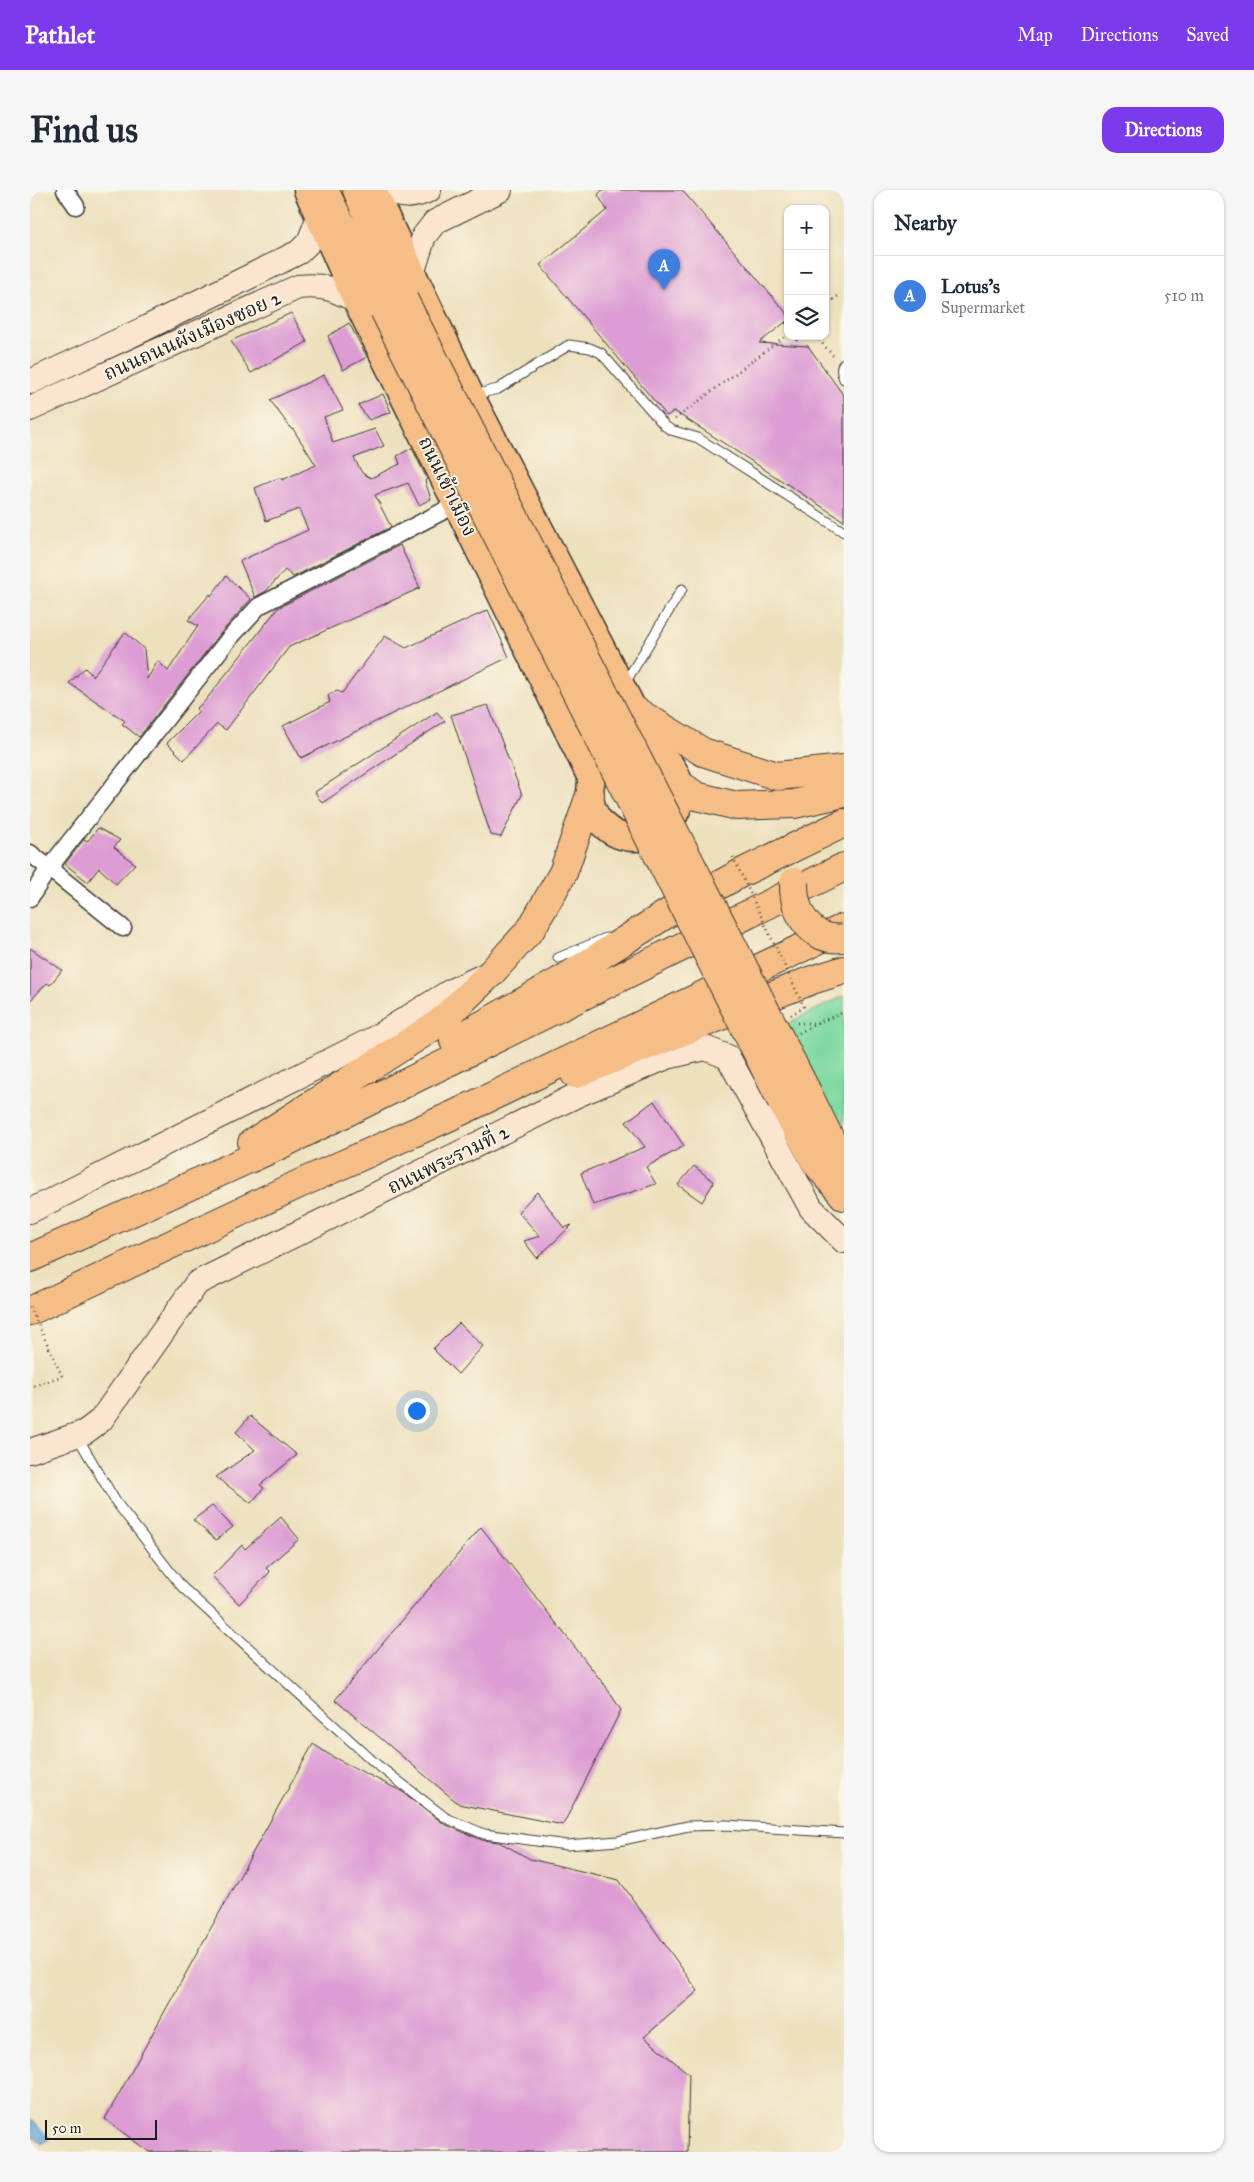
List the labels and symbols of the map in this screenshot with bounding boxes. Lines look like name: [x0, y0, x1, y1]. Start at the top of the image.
pin: A: [648, 249, 680, 290]
street label: ถนนถนนผังเมืองซอย 2: [100, 285, 285, 385]
street label: ถนนเข้าเมือง: [414, 432, 482, 540]
street label: ถนนพระรามที่ 2: [382, 1116, 513, 1199]
your location: [404, 1398, 430, 1424]
scale bar: [45, 2117, 158, 2140]

